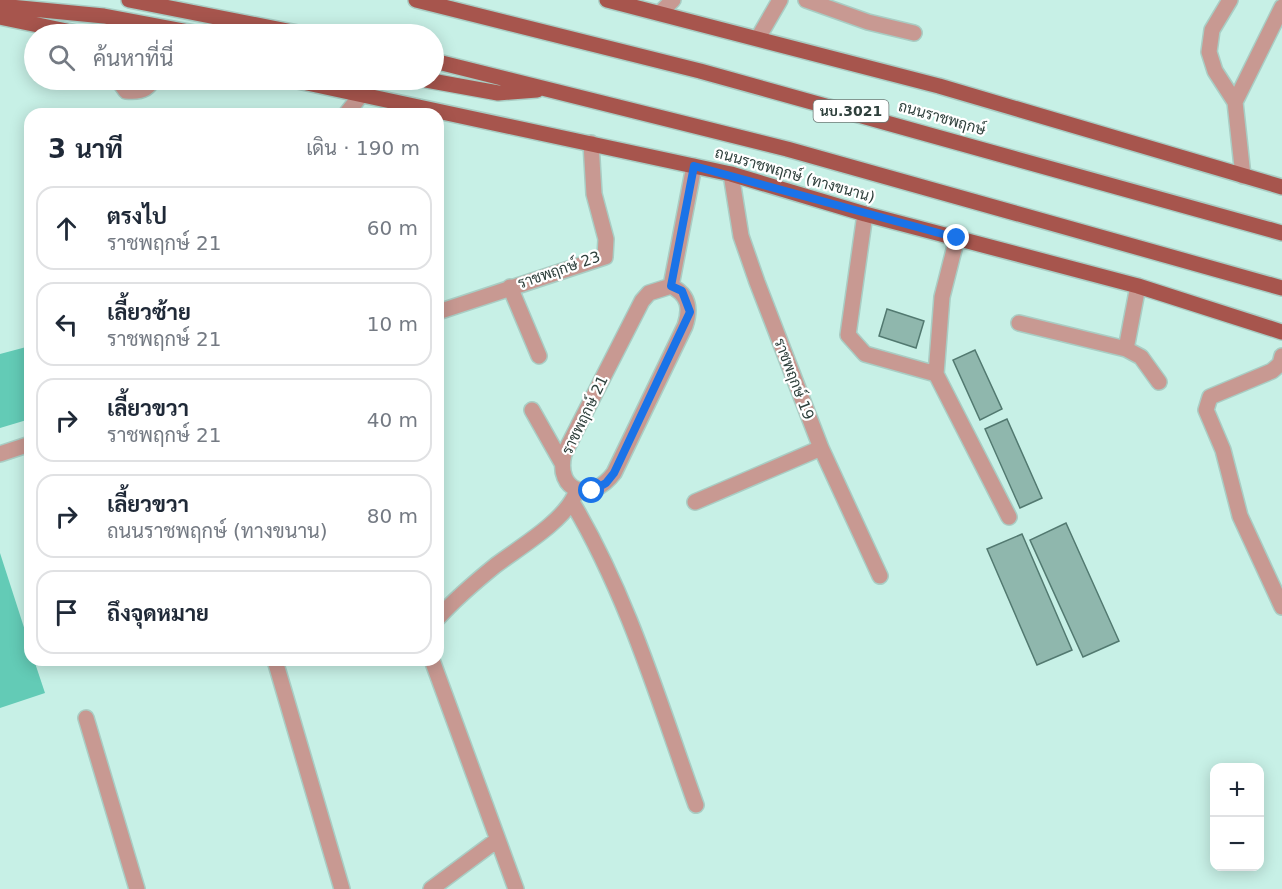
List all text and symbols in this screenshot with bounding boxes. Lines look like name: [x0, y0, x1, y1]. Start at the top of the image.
search box: [24, 24, 444, 90]
icon: search: [45, 41, 78, 74]
text: ค้นหาที่นี่: [93, 46, 173, 71]
street label: ถนนราชพฤกษ์: [896, 96, 989, 139]
road number: นบ.3021: [814, 100, 888, 122]
text: 3 นาที: [48, 134, 123, 164]
text: เดิน · 190 m: [306, 136, 420, 160]
street label: ถนนราชพฤกษ์ (ทางขนาน): [713, 143, 877, 206]
text: ตรงไป: [107, 204, 167, 229]
icon: ahead: [50, 212, 83, 245]
text: 60 m: [367, 216, 418, 240]
route end: [943, 224, 969, 250]
text: ราชพฤกษ์ 21: [107, 231, 221, 255]
street label: ราชพฤกษ์ 23: [515, 247, 602, 292]
text: เลี้ยวซ้าย: [107, 300, 191, 325]
icon: left: [50, 308, 83, 341]
text: 10 m: [367, 312, 418, 336]
text: ราชพฤกษ์ 21: [107, 327, 221, 351]
street label: ราชพฤกษ์ 19: [770, 335, 819, 422]
street label: ราชพฤกษ์ 21: [557, 372, 612, 458]
text: เลี้ยวขวา: [107, 396, 189, 421]
icon: right: [50, 404, 83, 437]
text: 40 m: [367, 408, 418, 432]
text: ราชพฤกษ์ 21: [107, 423, 221, 447]
route start: [578, 477, 604, 503]
text: เลี้ยวขวา: [107, 492, 189, 517]
icon: right: [50, 500, 83, 533]
text: 80 m: [367, 504, 418, 528]
text: ถนนราชพฤกษ์ (ทางขนาน): [107, 519, 328, 543]
icon: arrive: [50, 596, 83, 629]
text: ถึงจุดหมาย: [107, 601, 209, 626]
map controls: [1210, 763, 1264, 871]
button: +: [1210, 763, 1264, 817]
button: −: [1210, 817, 1264, 871]

